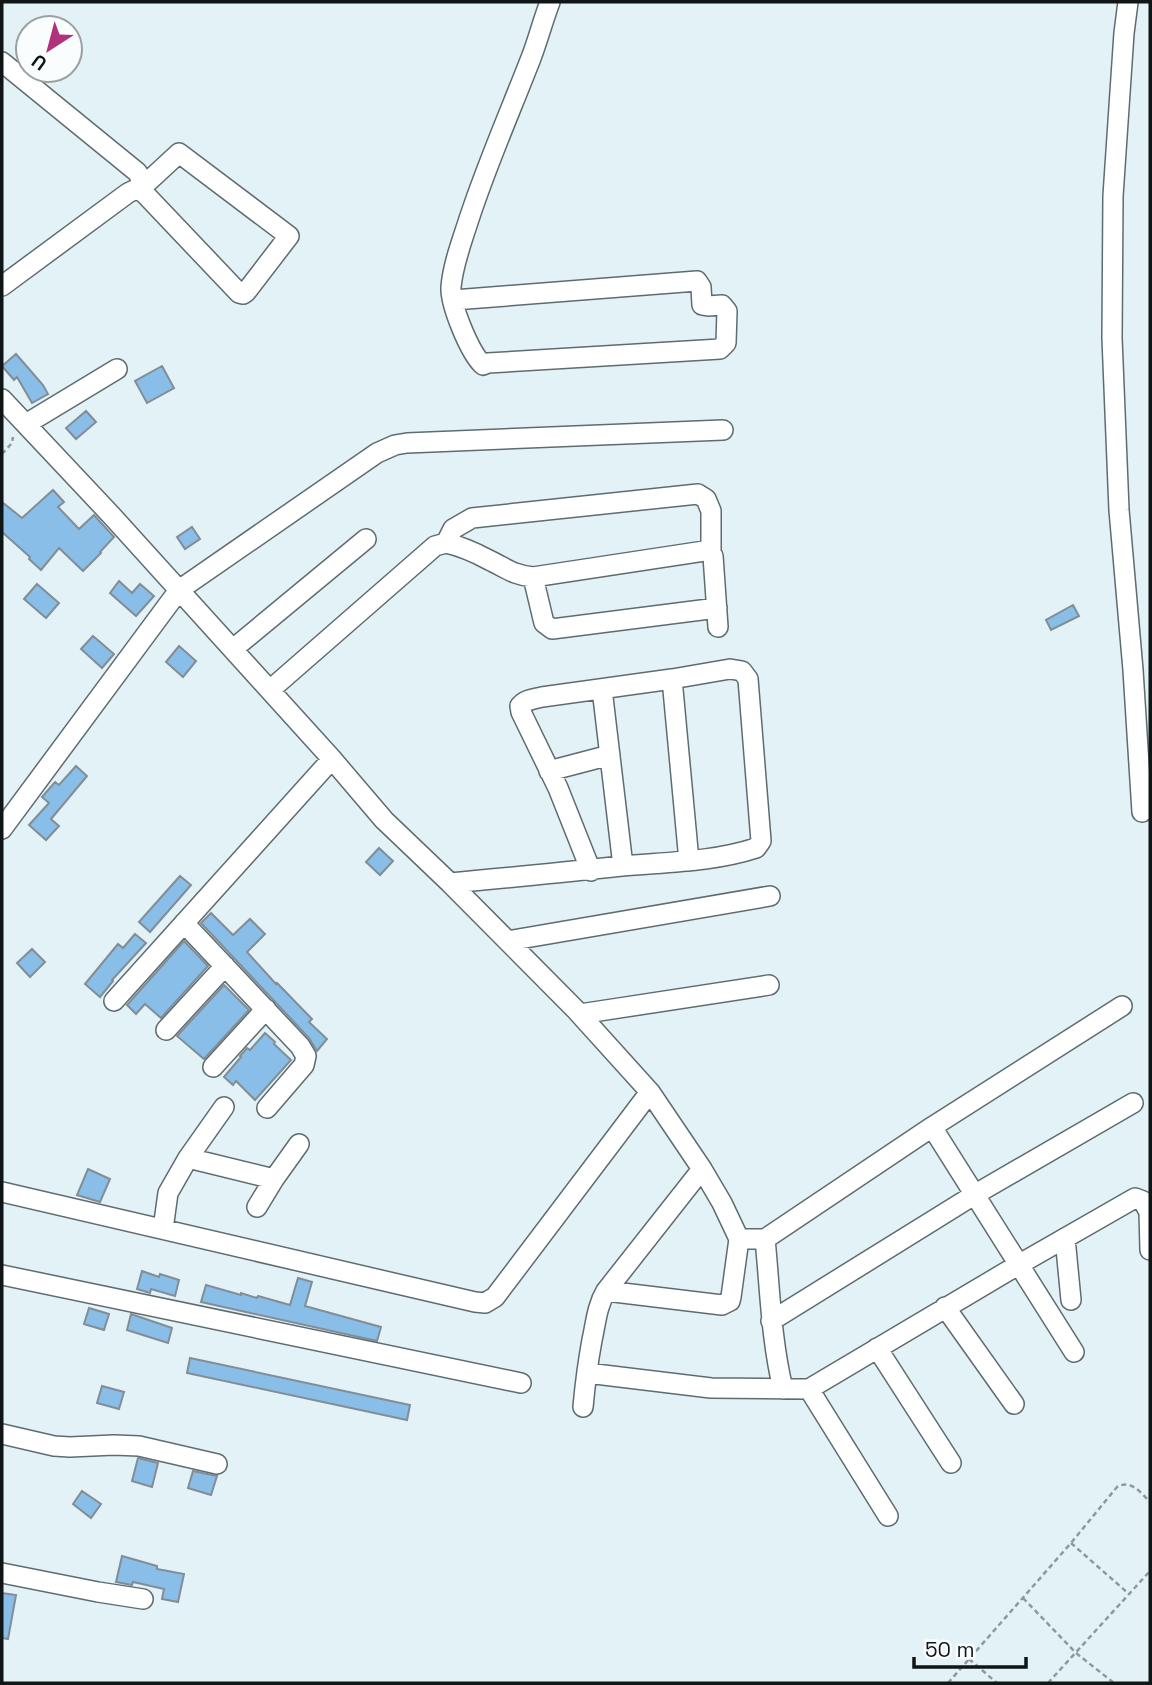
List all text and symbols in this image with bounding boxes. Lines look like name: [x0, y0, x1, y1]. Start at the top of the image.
north arrow: [14, 14, 84, 84]
text: U: [27, 48, 52, 76]
scale bar: [914, 1626, 1026, 1670]
text: 50 m: [925, 1636, 975, 1663]

